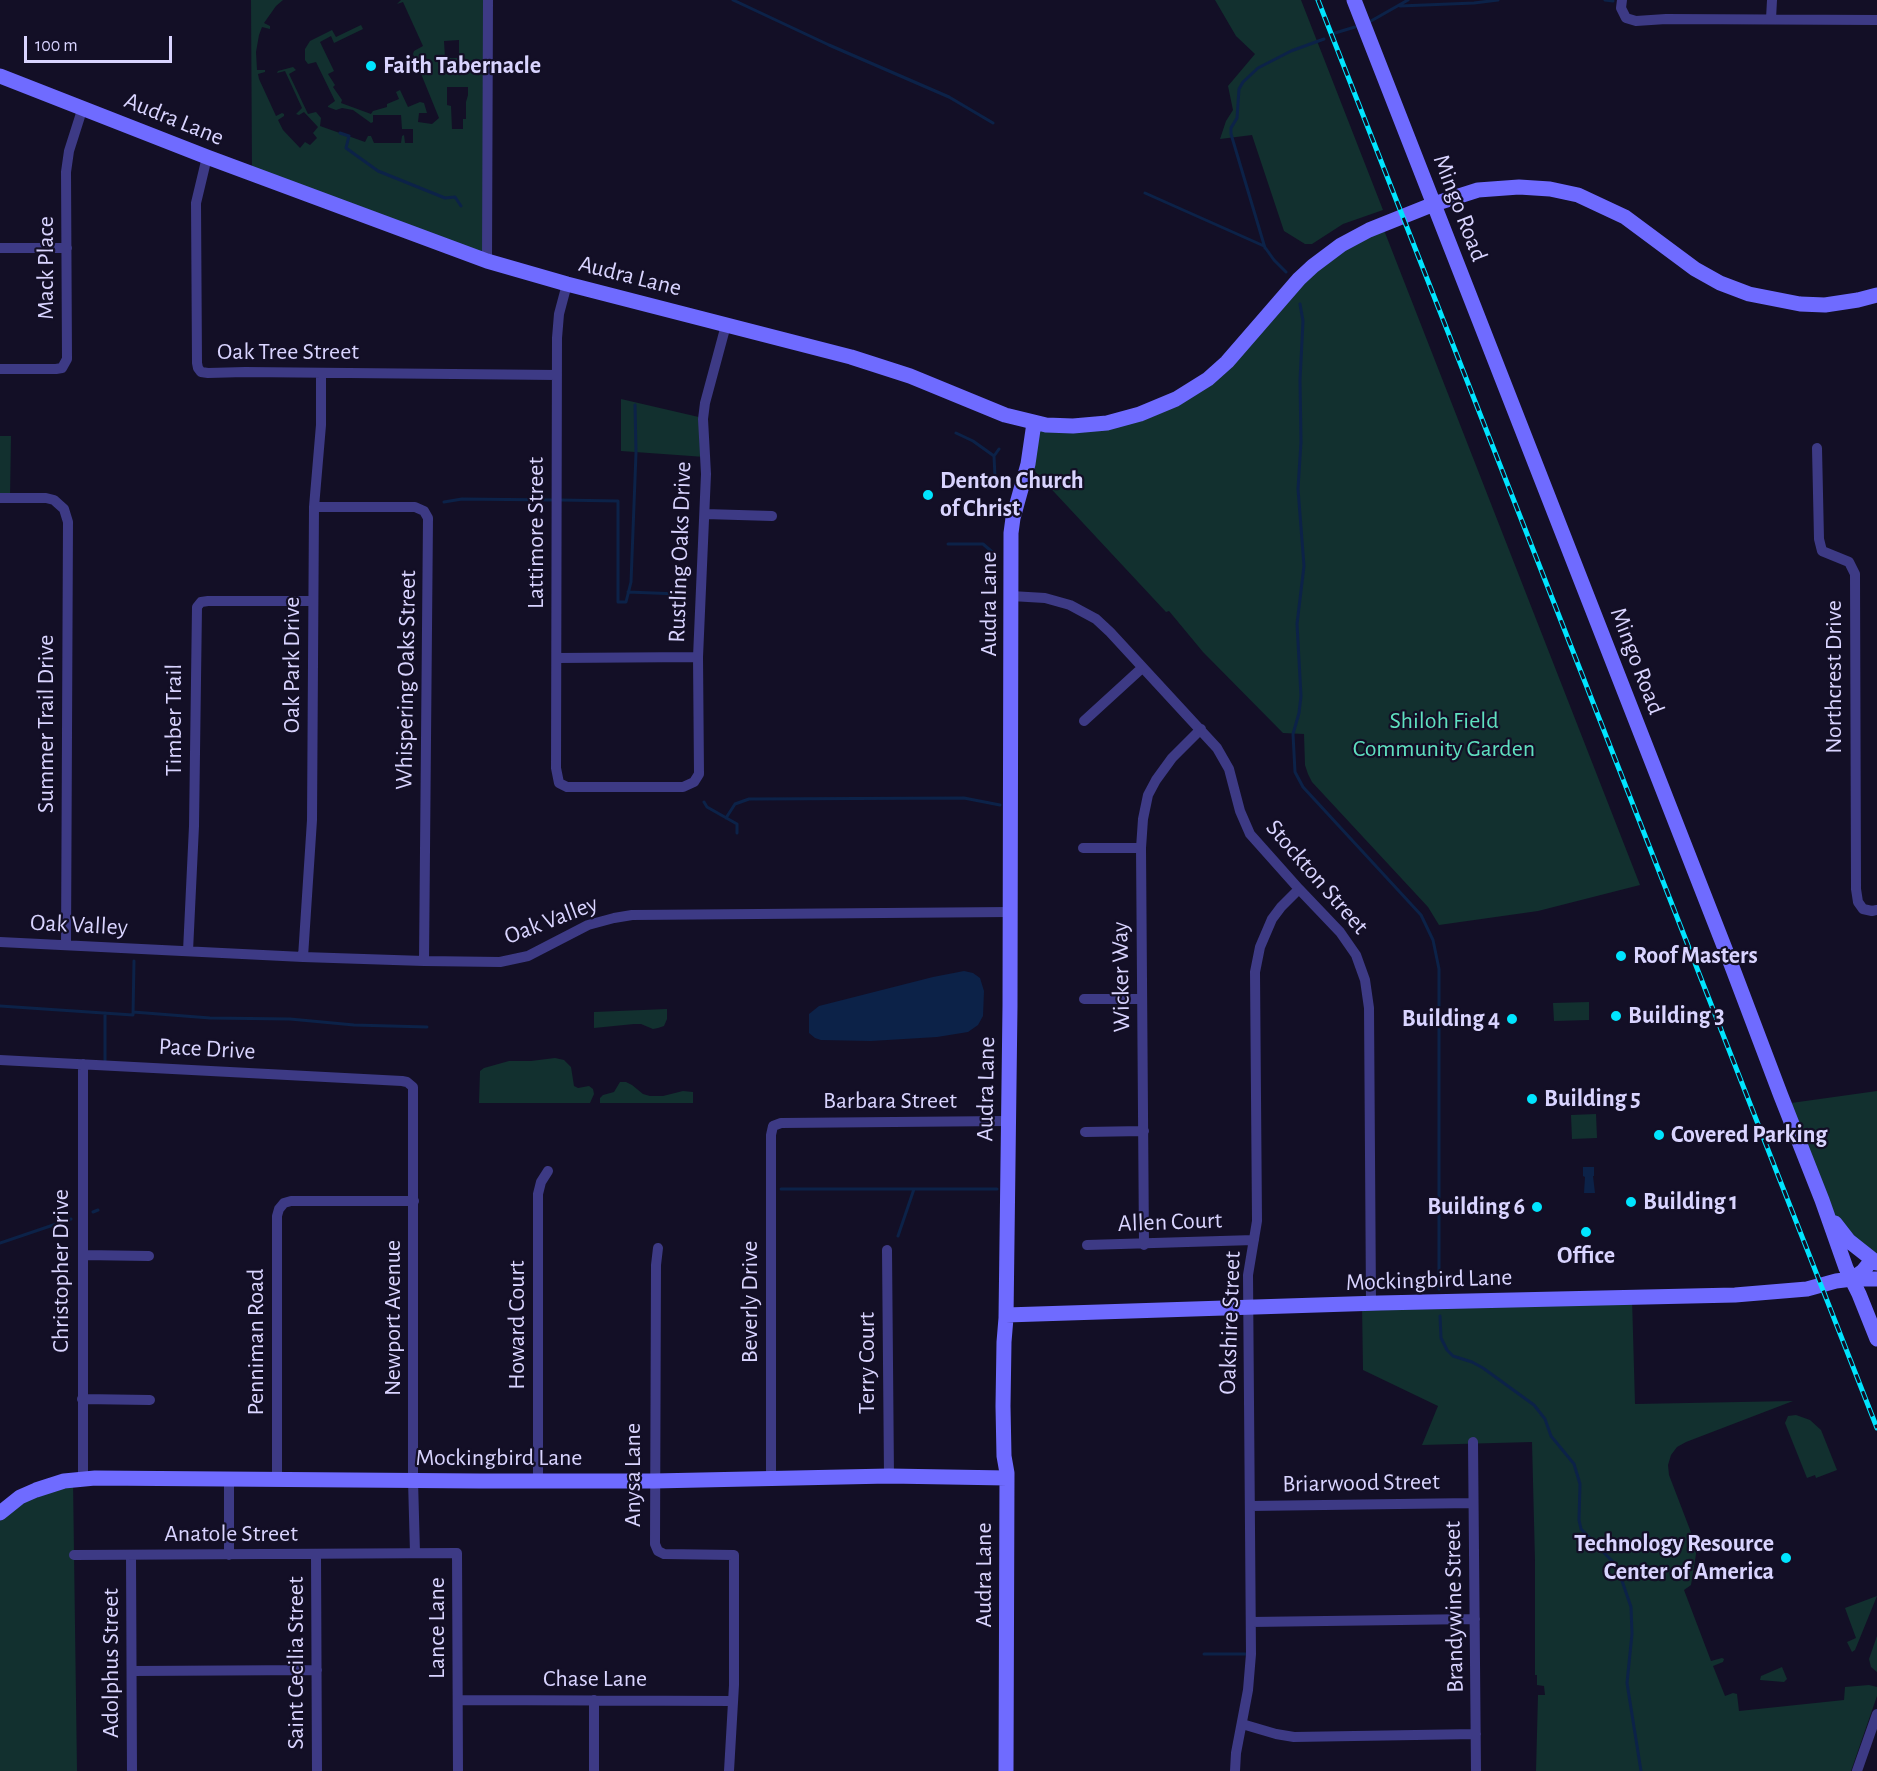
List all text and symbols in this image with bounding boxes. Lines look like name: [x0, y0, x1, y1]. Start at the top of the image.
scale bar: [27, 24, 176, 62]
text: 100 m: [35, 37, 78, 55]
place label: Faith Tabernacle: [383, 52, 541, 80]
marker: Faith Tabernacle: [364, 59, 378, 73]
street label: Audra Lane: [120, 86, 228, 152]
street label: Mingo Road: [1426, 150, 1494, 266]
street label: Mack Place: [32, 216, 60, 320]
street label: Audra Lane: [576, 249, 684, 303]
street label: Oak Tree Street: [217, 338, 359, 366]
street label: Lattimore Street: [522, 457, 550, 609]
street label: Rustling Oaks Drive: [662, 461, 698, 643]
place label: Denton Church of Christ: [940, 467, 1084, 523]
marker: Denton Church of Christ: [921, 488, 935, 502]
street label: Audra Lane: [975, 552, 1003, 656]
street label: Whispering Oaks Street: [390, 570, 422, 790]
street label: Oak Park Drive: [278, 597, 306, 733]
street label: Northcrest Drive: [1820, 600, 1848, 754]
street label: Mingo Road: [1603, 603, 1671, 719]
street label: Summer Trail Drive: [32, 635, 60, 813]
street label: Timber Trail: [160, 664, 188, 776]
park label: Shiloh Field Community Garden: [1353, 707, 1535, 763]
street label: Stockton Street: [1259, 814, 1375, 940]
street label: Oak Valley: [500, 889, 602, 951]
street label: Oak Valley: [29, 908, 129, 942]
street label: Wicker Way: [1106, 921, 1136, 1033]
place label: Roof Masters: [1633, 942, 1758, 970]
marker: Roof Masters: [1614, 949, 1628, 963]
place label: Building 3: [1628, 1002, 1725, 1030]
place label: Building 4: [1402, 1005, 1500, 1033]
marker: Building 3: [1609, 1009, 1623, 1023]
marker: Building 4: [1505, 1012, 1519, 1026]
street label: Pace Drive: [158, 1032, 256, 1066]
street label: Audra Lane: [971, 1036, 1001, 1142]
place label: Building 5: [1544, 1085, 1641, 1113]
street label: Barbara Street: [823, 1087, 957, 1115]
marker: Building 5: [1525, 1092, 1539, 1106]
place label: Covered Parking: [1671, 1121, 1827, 1149]
marker: Covered Parking: [1652, 1128, 1666, 1142]
place label: Building 1: [1643, 1188, 1738, 1216]
street label: Christopher Drive: [47, 1189, 75, 1353]
place label: Building 6: [1427, 1193, 1525, 1221]
marker: Building 1: [1624, 1195, 1638, 1209]
marker: Building 6: [1530, 1200, 1544, 1214]
street label: Allen Court: [1117, 1206, 1223, 1238]
marker: Office: [1579, 1225, 1593, 1239]
street label: Newport Avenue: [379, 1240, 407, 1396]
street label: Beverly Drive: [736, 1241, 764, 1363]
place label: Office: [1557, 1242, 1615, 1270]
street label: Oakshire Street: [1213, 1251, 1247, 1395]
street label: Howard Court: [503, 1260, 531, 1390]
street label: Mockingbird Lane: [1345, 1263, 1513, 1297]
street label: Penniman Road: [242, 1269, 270, 1415]
street label: Terry Court: [853, 1312, 881, 1414]
street label: Anysa Lane: [619, 1423, 647, 1527]
street label: Mockingbird Lane: [416, 1444, 582, 1472]
street label: Briarwood Street: [1282, 1467, 1440, 1499]
street label: Anatole Street: [164, 1520, 298, 1548]
street label: Brandywine Street: [1438, 1521, 1470, 1693]
street label: Audra Lane: [970, 1523, 998, 1627]
place label: Technology Resource Center of America: [1574, 1530, 1774, 1586]
marker: Technology Resource Center of America: [1779, 1551, 1793, 1565]
street label: Saint Cecilia Street: [282, 1576, 310, 1750]
street label: Lance Lane: [423, 1577, 451, 1679]
street label: Adolphus Street: [97, 1588, 125, 1738]
street label: Chase Lane: [543, 1665, 647, 1693]

